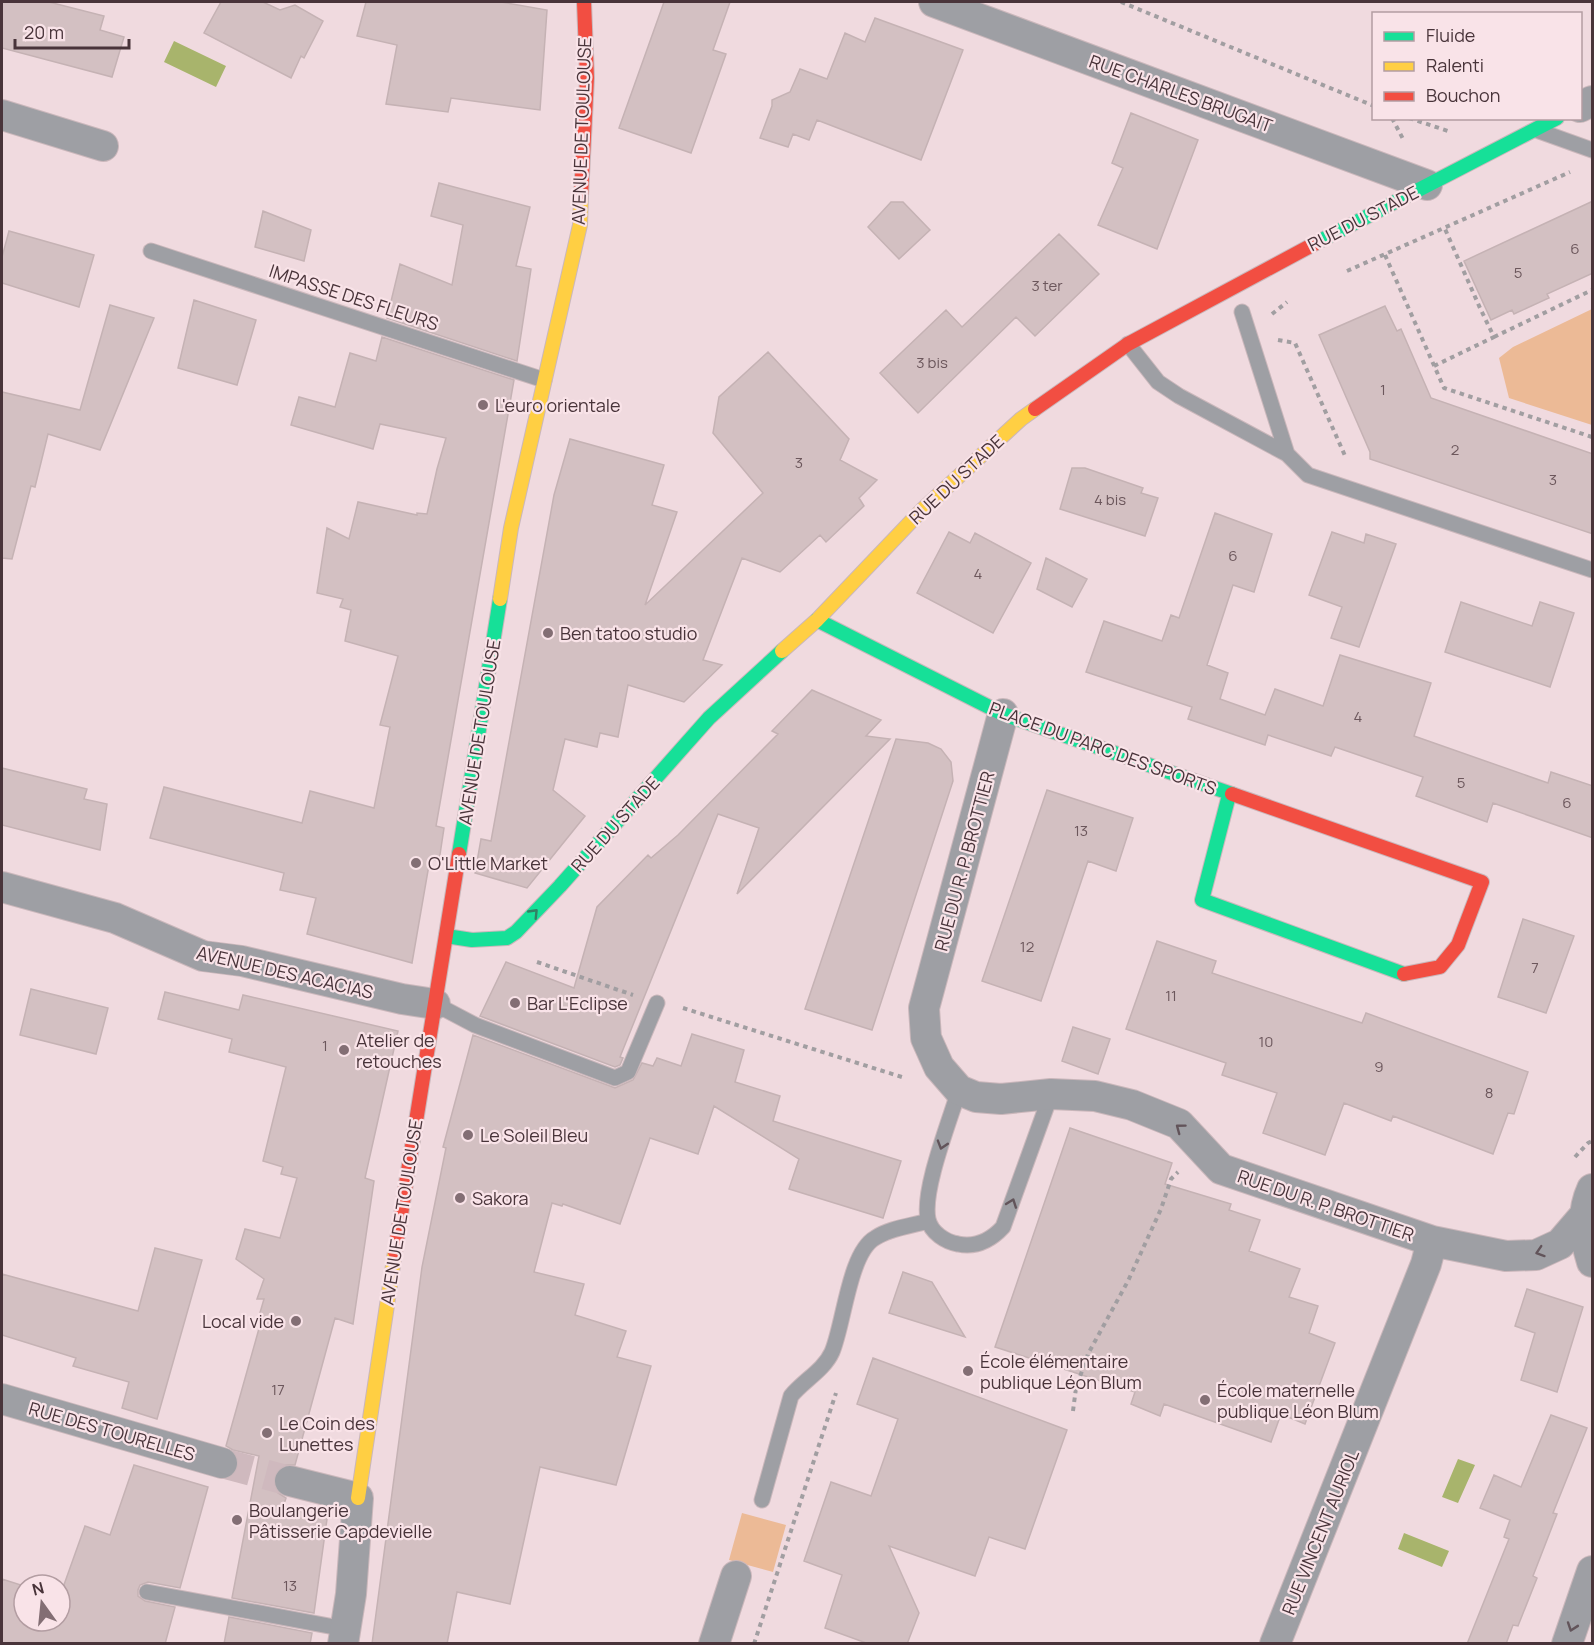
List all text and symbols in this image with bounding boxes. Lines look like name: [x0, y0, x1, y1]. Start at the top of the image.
scale bar: [15, 12, 129, 50]
legend: [1372, 12, 1582, 120]
text: 20 m: [24, 20, 64, 44]
text: Fluide: [1426, 23, 1475, 47]
street label: AVENUE DE TOULOUSE: [566, 37, 596, 225]
street label: RUE CHARLES BRUGAIT: [1086, 49, 1276, 137]
text: Ralenti: [1426, 53, 1484, 77]
text: Bouchon: [1426, 83, 1500, 107]
street label: RUE DU STADE: [1303, 180, 1423, 256]
house number: 6: [1570, 238, 1580, 259]
street label: IMPASSE DES FLEURS: [266, 258, 442, 336]
house number: 5: [1514, 262, 1522, 283]
house number: 3 ter: [1031, 275, 1063, 296]
house number: 3 bis: [916, 352, 948, 373]
house number: 1: [1380, 379, 1386, 400]
place label: L'euro orientale: [495, 393, 621, 417]
marker: L'euro orientale: [476, 398, 490, 412]
street label: RUE DU STADE: [903, 429, 1009, 529]
house number: 2: [1451, 439, 1459, 460]
house number: 3: [795, 452, 803, 473]
house number: 3: [1549, 469, 1557, 490]
house number: 4 bis: [1094, 489, 1126, 510]
house number: 6: [1228, 545, 1238, 566]
house number: 4: [974, 563, 983, 584]
place label: Ben tatoo studio: [560, 621, 697, 645]
marker: Ben tatoo studio: [541, 626, 555, 640]
street label: AVENUE DE TOULOUSE: [452, 637, 506, 827]
street label: PLACE DU PARC DES SPORTS: [986, 696, 1220, 800]
house number: 4: [1354, 706, 1363, 727]
street label: RUE DU R. P. BROTTIER: [928, 768, 1000, 954]
street label: RUE DU STADE: [565, 771, 665, 877]
house number: 5: [1457, 772, 1465, 793]
house number: 6: [1562, 792, 1572, 813]
house number: 13: [1074, 820, 1088, 841]
place label: O'Little Market: [428, 851, 548, 875]
marker: O'Little Market: [409, 856, 423, 870]
one-way arrow: [527, 910, 538, 920]
house number: 12: [1020, 936, 1034, 957]
street label: AVENUE DES ACACIAS: [194, 940, 376, 1004]
house number: 7: [1531, 957, 1539, 978]
house number: 11: [1165, 985, 1177, 1006]
place label: Bar L'Eclipse: [527, 991, 628, 1015]
marker: Bar L'Eclipse: [508, 996, 522, 1010]
place label: Atelier de retouches: [356, 1028, 442, 1073]
house number: 10: [1259, 1031, 1274, 1052]
house number: 1: [322, 1035, 328, 1056]
marker: Atelier de retouches: [337, 1043, 351, 1057]
house number: 9: [1374, 1056, 1384, 1077]
house number: 8: [1485, 1082, 1493, 1103]
street label: AVENUE DE TOULOUSE: [374, 1117, 428, 1307]
place label: Le Soleil Bleu: [480, 1123, 588, 1147]
one-way arrow: [1176, 1124, 1187, 1135]
marker: Le Soleil Bleu: [461, 1128, 475, 1142]
one-way arrow: [937, 1140, 949, 1150]
street label: RUE DU R. P. BROTTIER: [1235, 1163, 1417, 1247]
place label: Sakora: [472, 1186, 529, 1210]
marker: Sakora: [453, 1191, 467, 1205]
one-way arrow: [1005, 1198, 1017, 1209]
one-way arrow: [1535, 1244, 1546, 1257]
place label: Local vide: [202, 1309, 284, 1333]
marker: Local vide: [289, 1314, 303, 1328]
place label: École élémentaire publique Léon Blum: [980, 1349, 1142, 1394]
marker: École élémentaire publique Léon Blum: [961, 1364, 975, 1378]
place label: École maternelle publique Léon Blum: [1217, 1378, 1379, 1423]
house number: 17: [271, 1379, 285, 1400]
marker: École maternelle publique Léon Blum: [1198, 1393, 1212, 1407]
street label: RUE DES TOURELLES: [26, 1396, 198, 1466]
place label: Le Coin des Lunettes: [279, 1411, 375, 1456]
marker: Le Coin des Lunettes: [260, 1426, 274, 1440]
street label: RUE VINCENT AURIOL: [1276, 1446, 1364, 1618]
place label: Boulangerie Pâtisserie Capdevielle: [249, 1498, 432, 1543]
marker: Boulangerie Pâtisserie Capdevielle: [230, 1513, 244, 1527]
north arrow: [12, 1573, 72, 1633]
house number: 13: [283, 1575, 297, 1596]
text: N: [30, 1576, 47, 1601]
one-way arrow: [1567, 1621, 1580, 1632]

